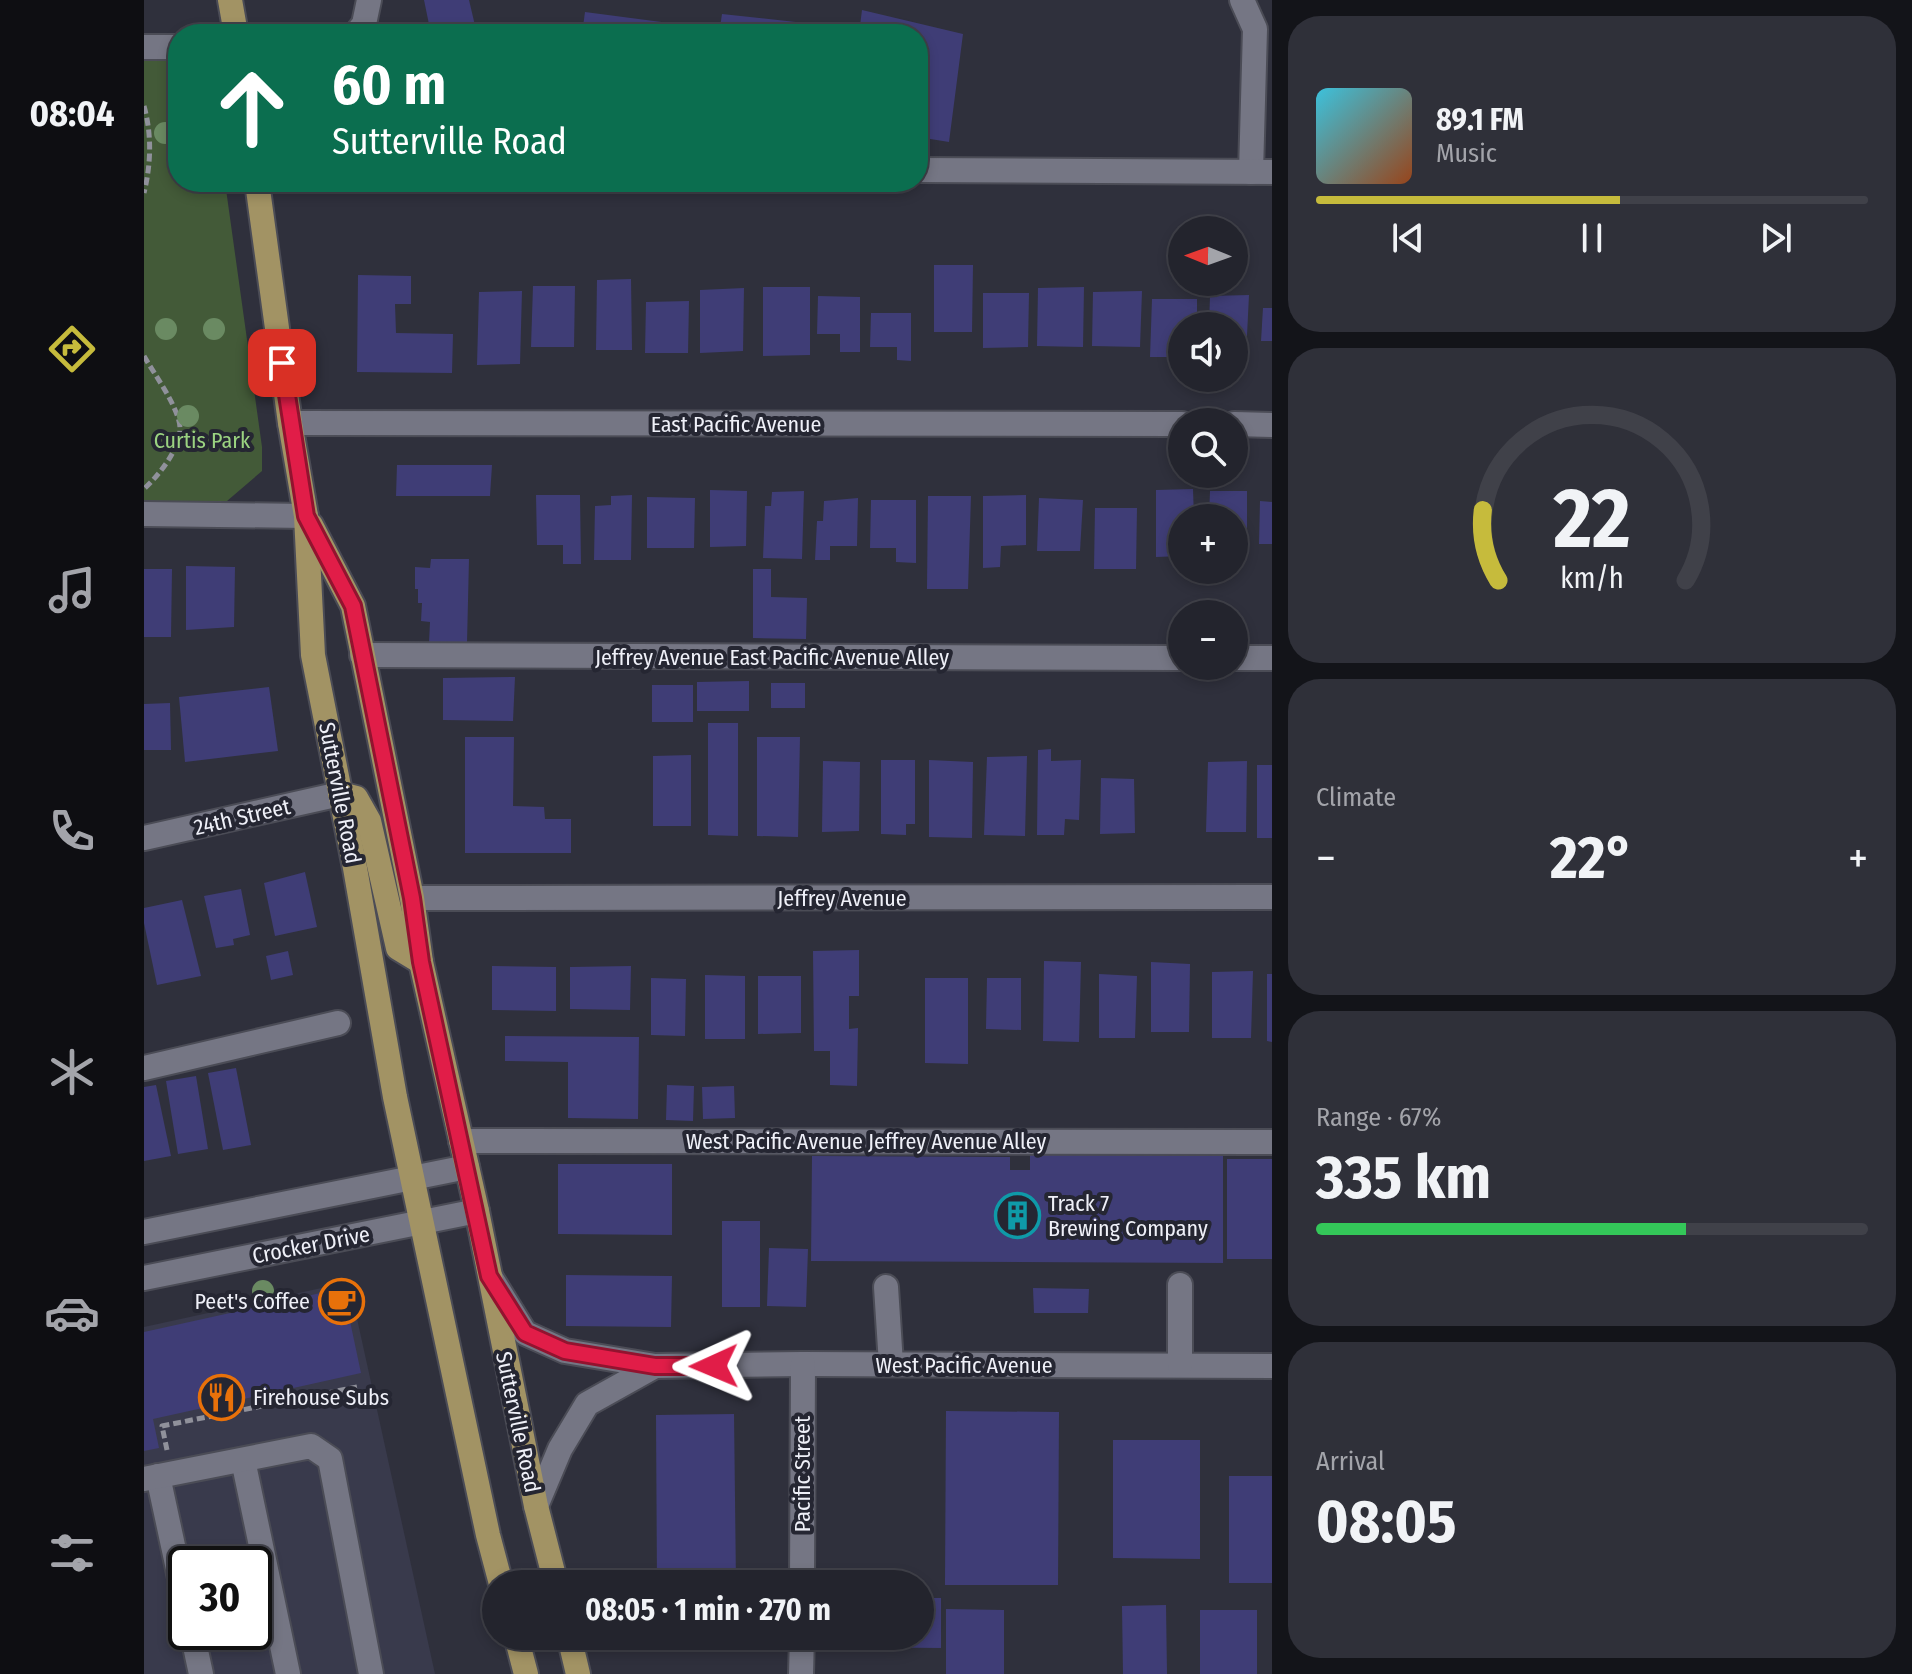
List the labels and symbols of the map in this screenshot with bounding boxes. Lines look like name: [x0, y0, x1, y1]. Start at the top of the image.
north arrow: [1168, 216, 1248, 296]
pin: [248, 329, 316, 397]
street label: East Pacific Avenue: [651, 411, 821, 438]
park label: Curtis Park: [154, 427, 251, 454]
street label: Jeffrey Avenue East Pacific Avenue Alley: [595, 644, 949, 671]
street label: Sutterville Road: [313, 720, 367, 866]
street label: 24th Street: [191, 793, 294, 841]
street label: Jeffrey Avenue: [777, 885, 907, 912]
street label: West Pacific Avenue Jeffrey Avenue Alley: [686, 1128, 1046, 1155]
place label: Track 7 Brewing Company: [1048, 1190, 1208, 1242]
building icon: Track 7 Brewing Company: [993, 1192, 1041, 1240]
street label: Crocker Drive: [250, 1220, 372, 1270]
cafe icon: Peet's Coffee: [317, 1277, 365, 1325]
place label: Peet's Coffee: [194, 1288, 310, 1315]
position arrow: [672, 1324, 756, 1408]
street label: Sutterville Road: [490, 1349, 546, 1495]
street label: West Pacific Avenue: [875, 1352, 1053, 1379]
restaurant icon: Firehouse Subs: [198, 1373, 246, 1421]
place label: Firehouse Subs: [253, 1384, 389, 1411]
street label: Pacific Street: [789, 1415, 816, 1532]
speed limit sign: 30: [168, 1546, 272, 1650]

